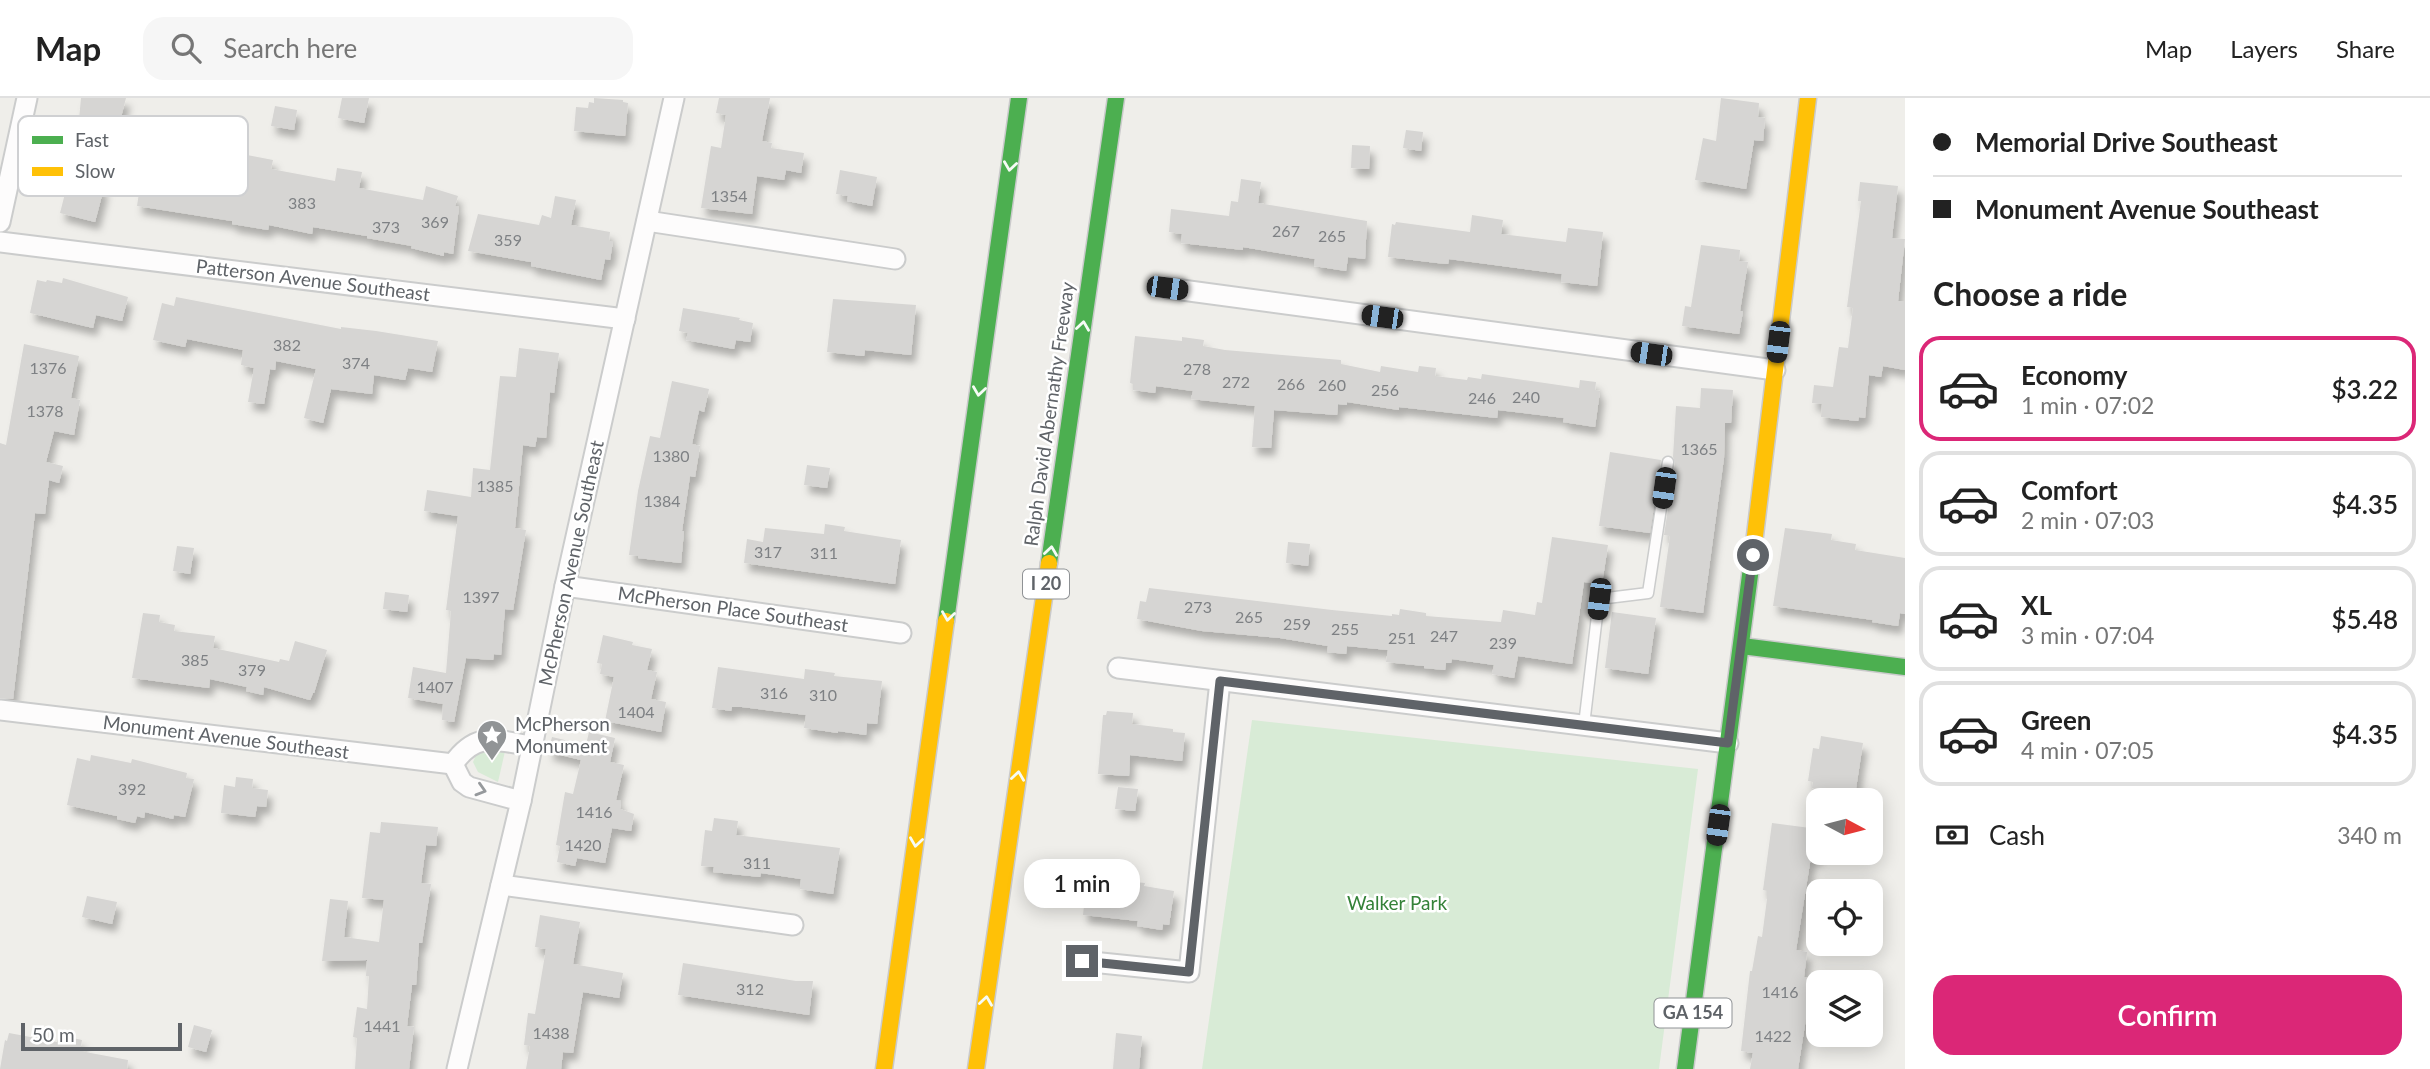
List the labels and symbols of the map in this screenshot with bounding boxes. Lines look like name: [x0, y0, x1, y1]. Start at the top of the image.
legend: [18, 116, 248, 196]
text: Fast: [75, 128, 109, 151]
text: Slow: [75, 159, 115, 182]
one-way arrow: [1003, 160, 1018, 171]
house number: 1354: [710, 186, 748, 205]
house number: 383: [288, 193, 316, 212]
house number: 369: [421, 212, 449, 231]
house number: 373: [372, 217, 400, 236]
house number: 267: [1272, 221, 1300, 240]
house number: 265: [1318, 226, 1346, 245]
house number: 359: [494, 230, 522, 249]
street label: Patterson Avenue Southeast: [195, 254, 431, 305]
car: [1145, 275, 1190, 301]
street label: Ralph David Abernathy Freeway: [1019, 280, 1078, 547]
car: [1360, 304, 1405, 330]
one-way arrow: [1075, 320, 1090, 332]
car: [1766, 320, 1791, 364]
house number: 382: [273, 335, 301, 354]
car: [1629, 341, 1674, 367]
house number: 374: [342, 353, 370, 372]
house number: 1376: [29, 358, 67, 377]
house number: 278: [1183, 359, 1211, 378]
house number: 272: [1222, 372, 1250, 391]
house number: 266: [1277, 374, 1305, 393]
house number: 260: [1318, 375, 1346, 394]
house number: 256: [1371, 380, 1399, 399]
one-way arrow: [972, 385, 987, 397]
house number: 240: [1512, 387, 1540, 406]
house number: 246: [1468, 388, 1496, 407]
house number: 1378: [26, 401, 64, 420]
street label: McPherson Avenue Southeast: [533, 438, 608, 688]
house number: 1365: [1680, 439, 1718, 458]
house number: 1380: [652, 446, 690, 465]
car: [1651, 466, 1678, 510]
house number: 1385: [476, 476, 514, 495]
house number: 1384: [643, 491, 681, 510]
route start: [1737, 539, 1769, 571]
house number: 317: [754, 542, 782, 561]
house number: 311: [810, 543, 838, 562]
one-way arrow: [1043, 545, 1058, 557]
road number: I 20: [1023, 570, 1069, 598]
car: [1587, 577, 1612, 621]
street label: McPherson Place Southeast: [616, 581, 850, 636]
house number: 1397: [462, 587, 500, 606]
house number: 273: [1184, 597, 1212, 616]
house number: 265: [1235, 607, 1263, 626]
one-way arrow: [941, 611, 956, 622]
house number: 259: [1283, 614, 1311, 633]
house number: 255: [1331, 619, 1359, 638]
house number: 247: [1430, 626, 1458, 645]
house number: 251: [1388, 628, 1416, 647]
house number: 239: [1489, 633, 1517, 652]
house number: 385: [181, 650, 209, 669]
house number: 379: [238, 660, 266, 679]
house number: 1407: [416, 677, 454, 696]
house number: 316: [760, 683, 788, 702]
house number: 310: [809, 685, 837, 704]
house number: 1404: [617, 702, 655, 721]
street label: Monument Avenue Southeast: [102, 710, 351, 763]
place label: McPherson Monument: [515, 712, 610, 757]
place icon: McPherson Monument: [475, 718, 509, 762]
one-way arrow: [1010, 770, 1025, 782]
house number: 392: [118, 779, 146, 798]
one-way arrow: [474, 782, 486, 797]
north arrow: [1806, 788, 1883, 864]
house number: 1416: [575, 802, 613, 821]
car: [1705, 803, 1732, 847]
house number: 1420: [564, 835, 602, 854]
one-way arrow: [909, 836, 924, 848]
house number: 311: [743, 853, 771, 872]
callout: 1 min: [1024, 860, 1140, 908]
park label: Walker Park: [1347, 891, 1447, 914]
route end: [1066, 945, 1098, 977]
house number: 312: [736, 979, 764, 998]
house number: 1416: [1761, 982, 1799, 1001]
one-way arrow: [978, 996, 993, 1007]
road number: GA 154: [1654, 998, 1732, 1028]
house number: 1441: [363, 1016, 401, 1035]
scale bar: [21, 1020, 182, 1052]
house number: 1438: [532, 1023, 570, 1042]
house number: 1422: [1754, 1026, 1792, 1045]

